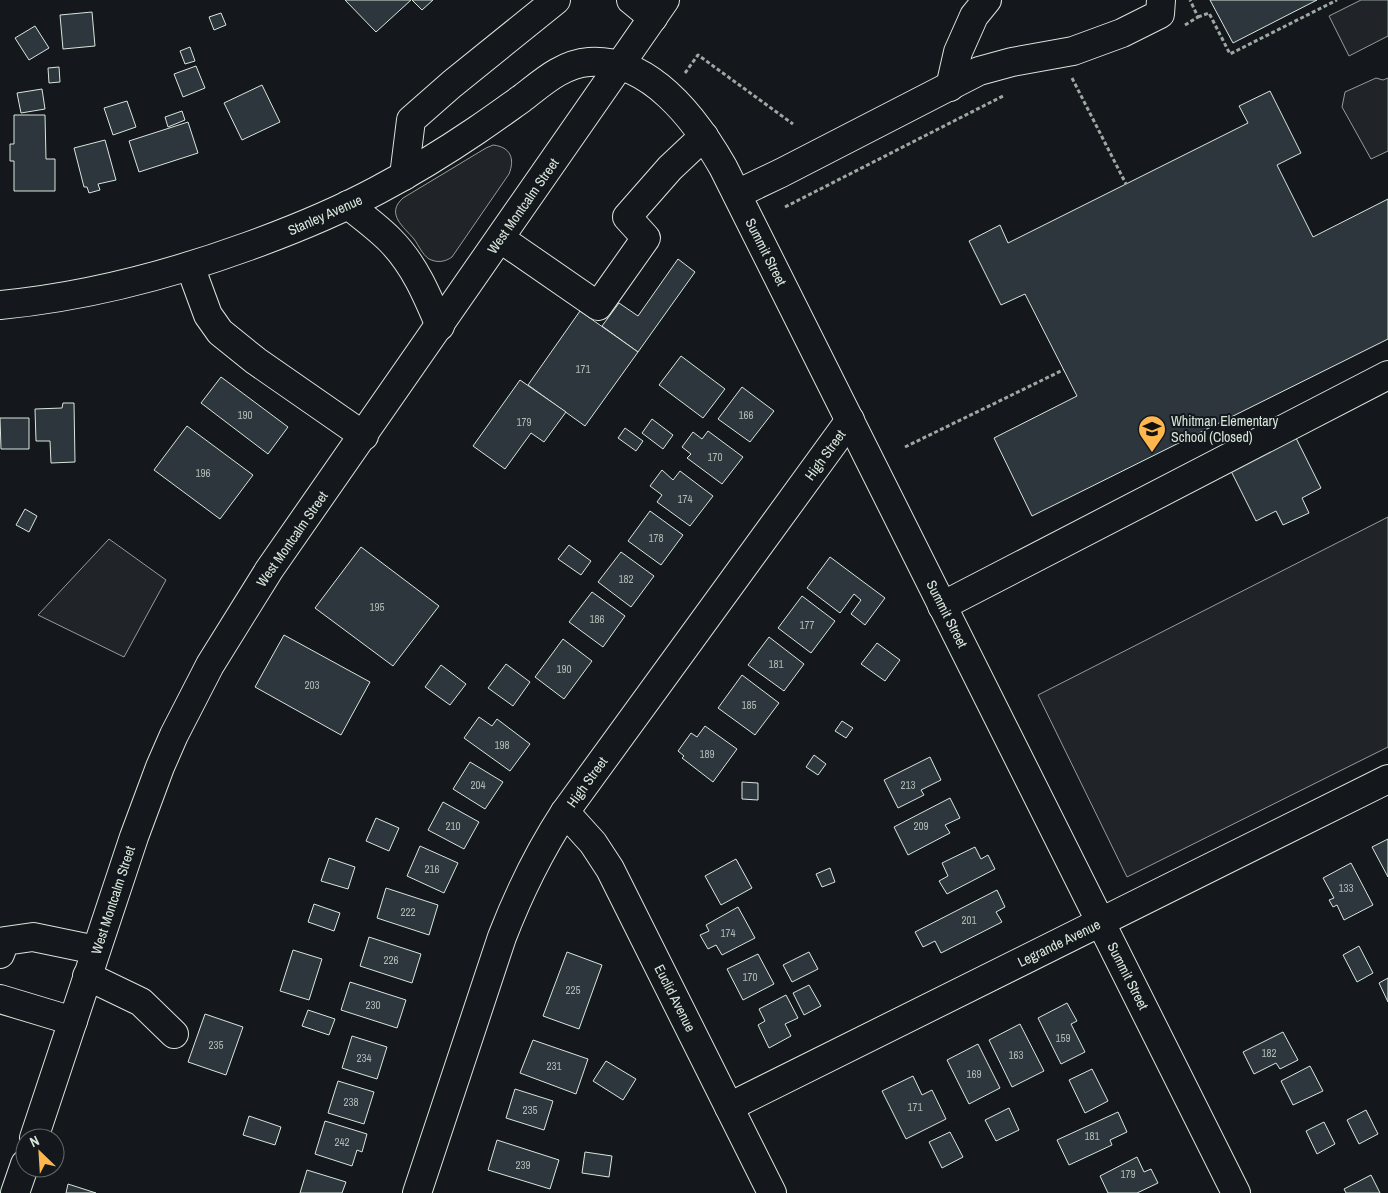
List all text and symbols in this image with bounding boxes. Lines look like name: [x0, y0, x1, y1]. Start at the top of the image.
street label: West Montcalm Street: [483, 155, 563, 257]
street label: Stanley Avenue: [285, 191, 365, 239]
street label: Summit Street: [741, 215, 791, 289]
house number: 171: [575, 362, 591, 376]
house number: 190: [237, 408, 253, 422]
house number: 166: [738, 408, 754, 422]
place label: Whitman Elementary School (Closed): [1171, 412, 1278, 446]
school or university icon: Whitman Elementary School (Closed): [1137, 414, 1167, 453]
house number: 179: [516, 415, 532, 429]
street label: High Street: [801, 426, 849, 484]
house number: 170: [707, 450, 723, 464]
house number: 196: [195, 466, 211, 480]
street label: West Montcalm Street: [252, 488, 332, 590]
house number: 174: [677, 492, 693, 506]
house number: 178: [648, 531, 664, 545]
house number: 182: [618, 572, 634, 586]
street label: Summit Street: [922, 577, 972, 651]
house number: 195: [369, 600, 385, 614]
house number: 186: [589, 612, 605, 626]
house number: 177: [799, 618, 815, 632]
house number: 181: [768, 657, 784, 671]
house number: 190: [556, 662, 572, 676]
house number: 203: [304, 678, 320, 692]
house number: 185: [741, 698, 757, 712]
house number: 198: [494, 738, 510, 752]
house number: 189: [699, 747, 715, 761]
street label: High Street: [563, 753, 611, 811]
house number: 204: [470, 778, 486, 792]
house number: 213: [900, 778, 916, 792]
house number: 210: [445, 819, 461, 833]
house number: 209: [913, 819, 929, 833]
street label: West Montcalm Street: [87, 844, 139, 956]
house number: 216: [424, 862, 440, 876]
house number: 133: [1338, 881, 1354, 895]
house number: 222: [400, 905, 416, 919]
house number: 201: [961, 913, 977, 927]
street label: Legrande Avenue: [1015, 915, 1103, 971]
house number: 174: [720, 926, 736, 940]
street label: Summit Street: [1103, 939, 1153, 1013]
house number: 226: [383, 953, 399, 967]
street label: Euclid Avenue: [650, 961, 700, 1035]
house number: 170: [742, 970, 758, 984]
house number: 225: [565, 983, 581, 997]
house number: 230: [365, 998, 381, 1012]
house number: 159: [1055, 1031, 1071, 1045]
house number: 235: [208, 1038, 224, 1052]
house number: 182: [1261, 1046, 1277, 1060]
house number: 163: [1008, 1048, 1024, 1062]
house number: 234: [356, 1051, 372, 1065]
house number: 231: [546, 1059, 562, 1073]
house number: 169: [966, 1067, 982, 1081]
house number: 238: [343, 1095, 359, 1109]
house number: 171: [907, 1100, 923, 1114]
house number: 235: [522, 1103, 538, 1117]
north arrow: [15, 1128, 65, 1178]
house number: 181: [1084, 1129, 1100, 1143]
text: N: [27, 1131, 42, 1151]
house number: 242: [334, 1135, 350, 1149]
house number: 239: [515, 1158, 531, 1172]
house number: 179: [1120, 1167, 1136, 1181]

